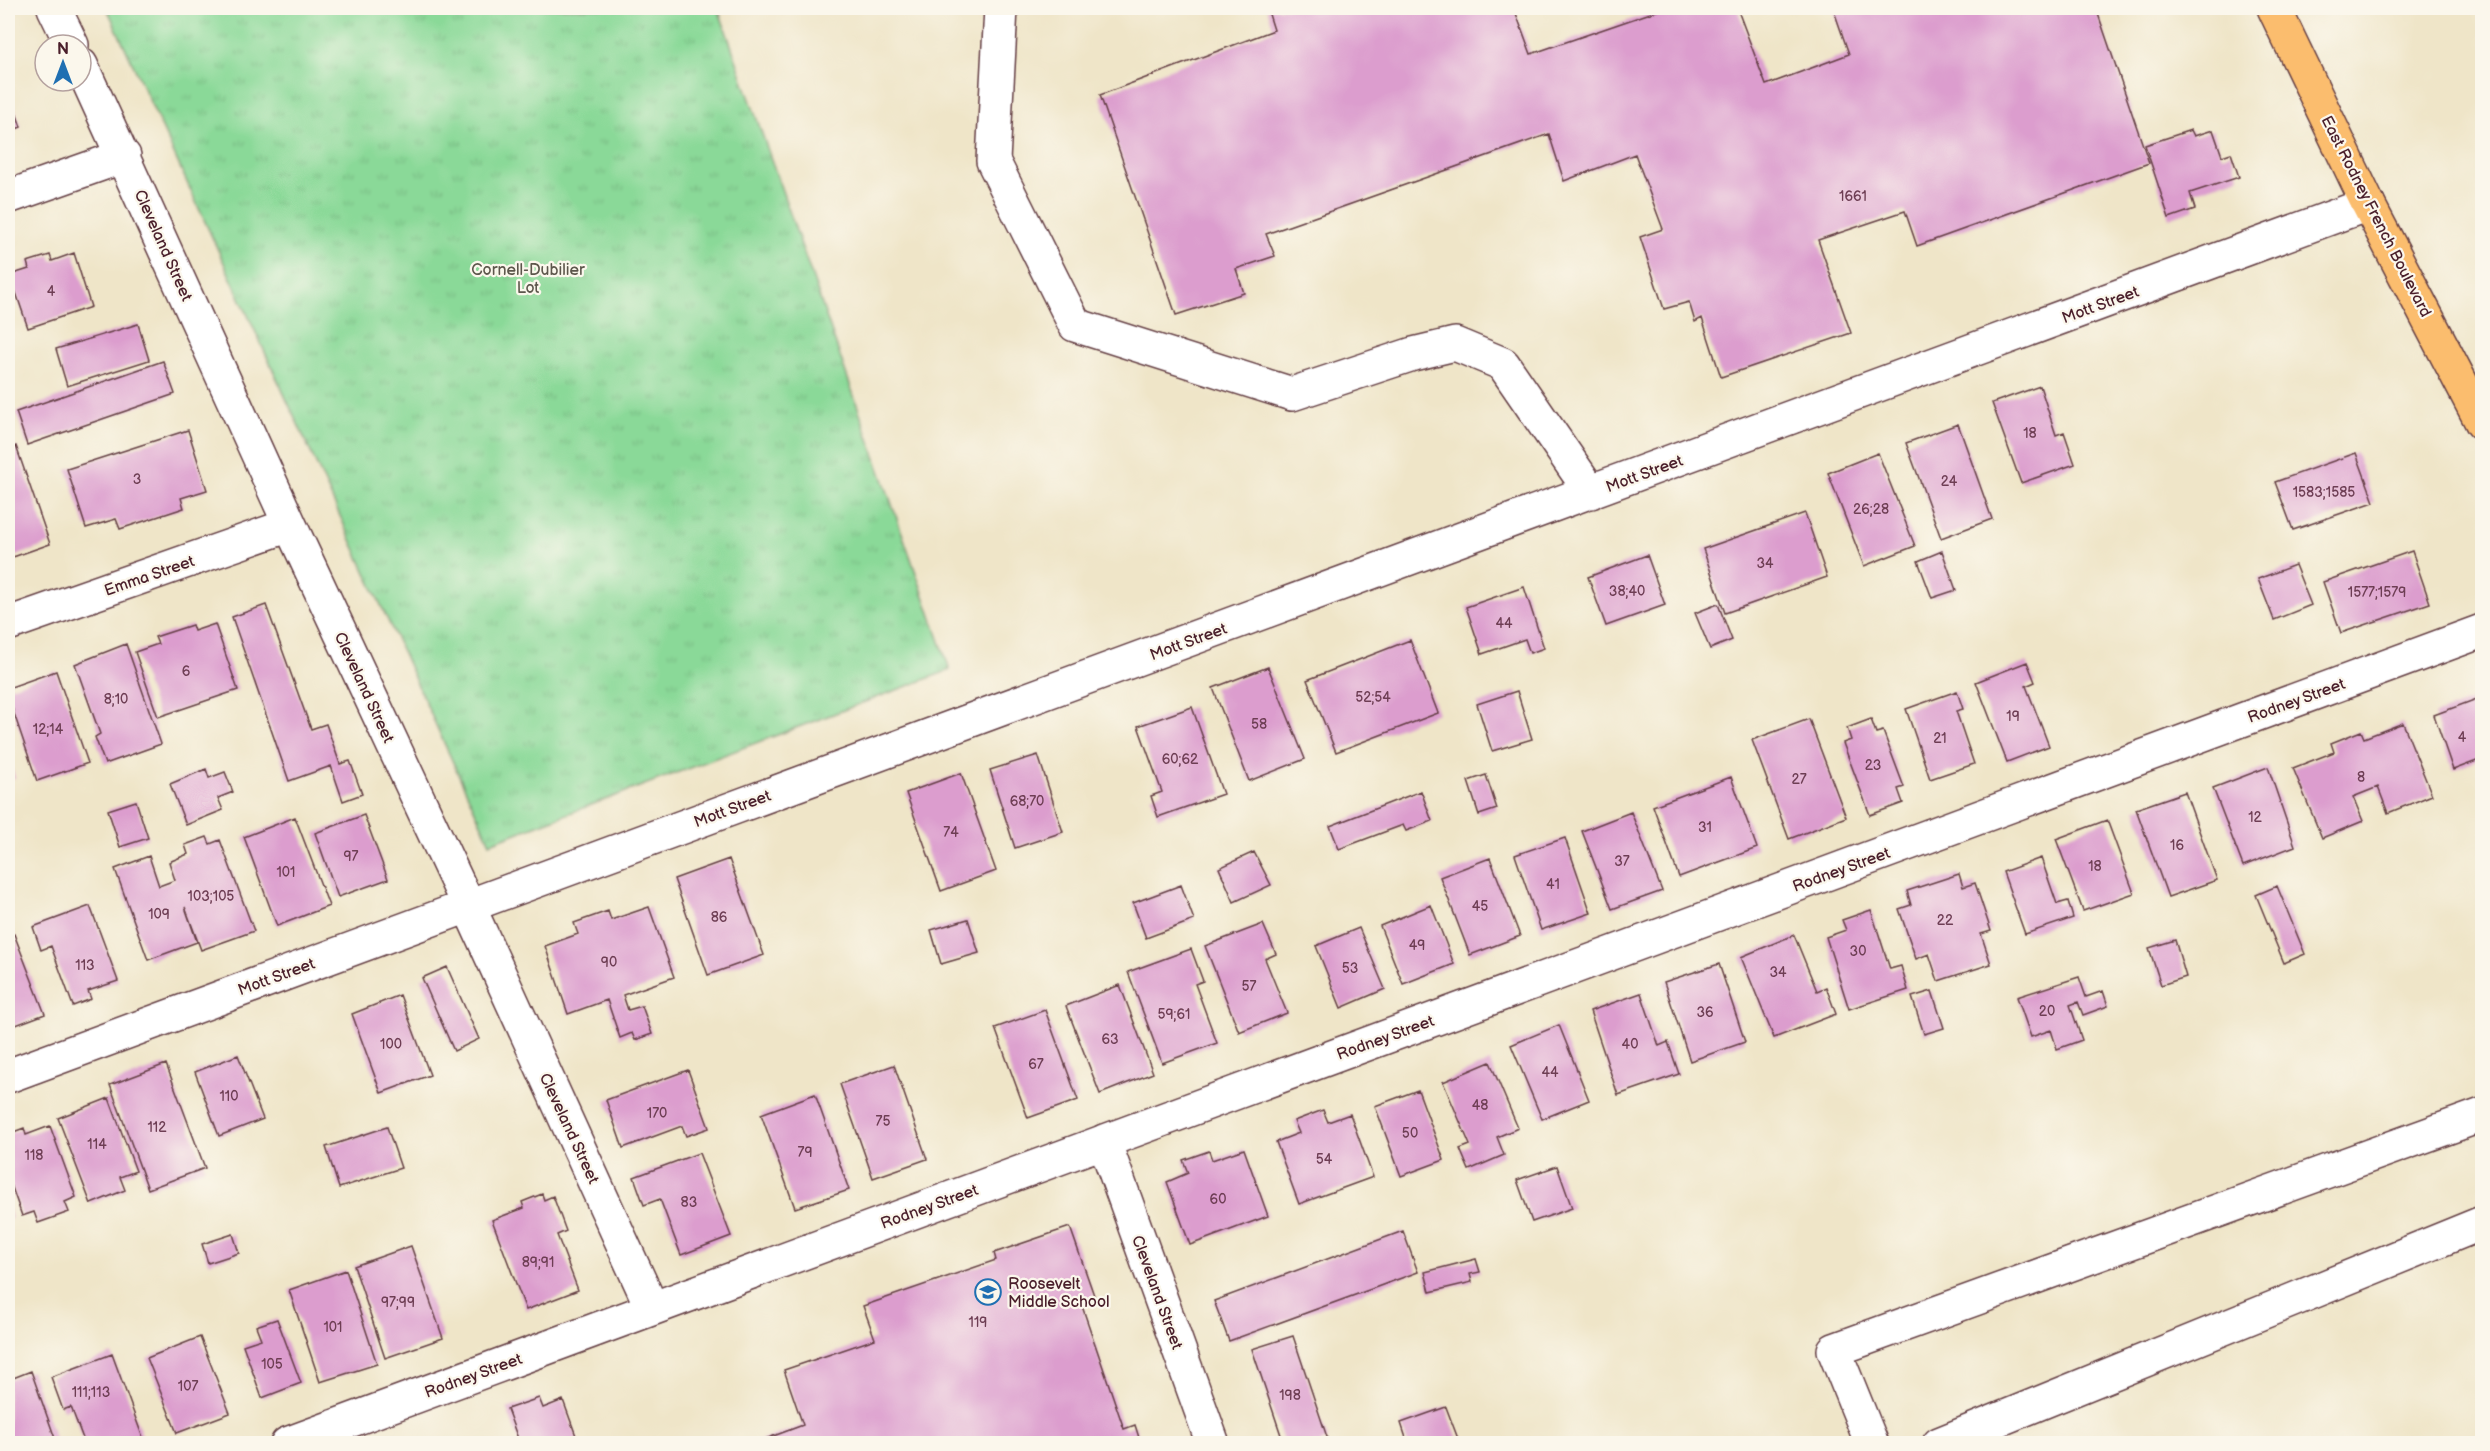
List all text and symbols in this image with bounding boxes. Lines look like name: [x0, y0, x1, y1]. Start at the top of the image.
north arrow: [33, 33, 93, 93]
text: N: [57, 40, 69, 59]
street label: East Rodney French Boulevard: [2317, 113, 2435, 320]
street label: Cleveland Street: [130, 187, 196, 304]
house number: 1661: [1839, 188, 1867, 205]
park label: Cornell-Dubilier Lot: [471, 261, 585, 298]
house number: 4: [47, 283, 56, 300]
street label: Mott Street: [2059, 283, 2142, 328]
house number: 18: [2023, 425, 2037, 442]
street label: Mott Street: [1603, 452, 1686, 497]
house number: 3: [133, 471, 141, 488]
house number: 24: [1941, 473, 1958, 490]
house number: 1583;1585: [2293, 484, 2355, 501]
house number: 26;28: [1853, 501, 1889, 518]
street label: Emma Street: [102, 552, 197, 601]
house number: 34: [1756, 555, 1774, 572]
house number: 38;40: [1609, 583, 1645, 600]
house number: 1577;1579: [2348, 584, 2406, 601]
house number: 44: [1495, 615, 1513, 632]
street label: Mott Street: [1147, 620, 1230, 665]
street label: Cleveland Street: [330, 629, 398, 746]
house number: 6: [182, 663, 191, 680]
street label: Rodney Street: [2245, 675, 2348, 728]
house number: 52;54: [1355, 689, 1391, 706]
house number: 8;10: [104, 691, 128, 708]
house number: 19: [2006, 708, 2020, 725]
house number: 58: [1251, 716, 1267, 733]
house number: 12;14: [33, 721, 64, 738]
house number: 4: [2458, 729, 2467, 746]
house number: 21: [1933, 730, 1947, 747]
house number: 60;62: [1162, 751, 1199, 768]
house number: 23: [1865, 757, 1881, 774]
house number: 8: [2357, 769, 2365, 786]
house number: 27: [1791, 771, 1807, 788]
street label: Mott Street: [691, 787, 774, 832]
house number: 68;70: [1010, 793, 1044, 810]
house number: 12: [2248, 809, 2263, 826]
house number: 31: [1698, 819, 1712, 836]
house number: 74: [943, 824, 959, 841]
house number: 16: [2170, 837, 2184, 854]
street label: Rodney Street: [1790, 844, 1893, 897]
house number: 97: [344, 848, 359, 865]
house number: 37: [1614, 853, 1630, 870]
house number: 18: [2088, 858, 2102, 875]
house number: 101: [276, 864, 296, 881]
house number: 41: [1546, 876, 1560, 893]
house number: 103;105: [188, 888, 234, 905]
house number: 45: [1472, 898, 1488, 915]
house number: 109: [148, 906, 170, 923]
house number: 86: [711, 909, 728, 926]
house number: 22: [1937, 912, 1954, 929]
house number: 49: [1409, 937, 1425, 954]
house number: 30: [1850, 943, 1866, 960]
house number: 90: [601, 954, 617, 971]
street label: Mott Street: [235, 955, 318, 1000]
house number: 113: [75, 957, 95, 974]
house number: 53: [1342, 960, 1358, 977]
house number: 34: [1769, 964, 1787, 981]
house number: 57: [1242, 978, 1257, 995]
house number: 20: [2039, 1003, 2055, 1020]
house number: 36: [1696, 1004, 1714, 1021]
house number: 59;61: [1158, 1006, 1190, 1023]
street label: Rodney Street: [1334, 1012, 1437, 1065]
house number: 63: [1101, 1031, 1119, 1048]
house number: 100: [380, 1036, 402, 1053]
house number: 40: [1622, 1036, 1638, 1053]
house number: 67: [1028, 1056, 1044, 1073]
house number: 44: [1541, 1064, 1559, 1081]
street label: Cleveland Street: [535, 1070, 603, 1187]
house number: 110: [219, 1088, 239, 1105]
house number: 48: [1472, 1097, 1488, 1114]
house number: 170: [647, 1105, 667, 1122]
house number: 75: [876, 1113, 890, 1130]
house number: 112: [147, 1119, 167, 1136]
house number: 50: [1402, 1125, 1418, 1142]
house number: 114: [87, 1136, 107, 1153]
house number: 79: [798, 1144, 812, 1161]
house number: 118: [25, 1147, 44, 1164]
house number: 54: [1316, 1151, 1333, 1168]
street label: Rodney Street: [878, 1181, 981, 1234]
house number: 60: [1210, 1191, 1226, 1208]
house number: 83: [681, 1194, 697, 1211]
street label: Cleveland Street: [1127, 1233, 1186, 1352]
house number: 89;91: [522, 1254, 554, 1271]
place label: Roosevelt Middle School: [1008, 1275, 1110, 1312]
school or university icon: Roosevelt Middle School: [973, 1277, 1003, 1307]
house number: 97;99: [381, 1294, 415, 1311]
house number: 119: [969, 1314, 987, 1331]
house number: 101: [323, 1319, 343, 1336]
street label: Rodney Street: [422, 1350, 525, 1403]
house number: 105: [261, 1356, 283, 1373]
house number: 107: [178, 1378, 198, 1395]
house number: 111;113: [72, 1384, 110, 1401]
house number: 198: [1279, 1387, 1301, 1404]

